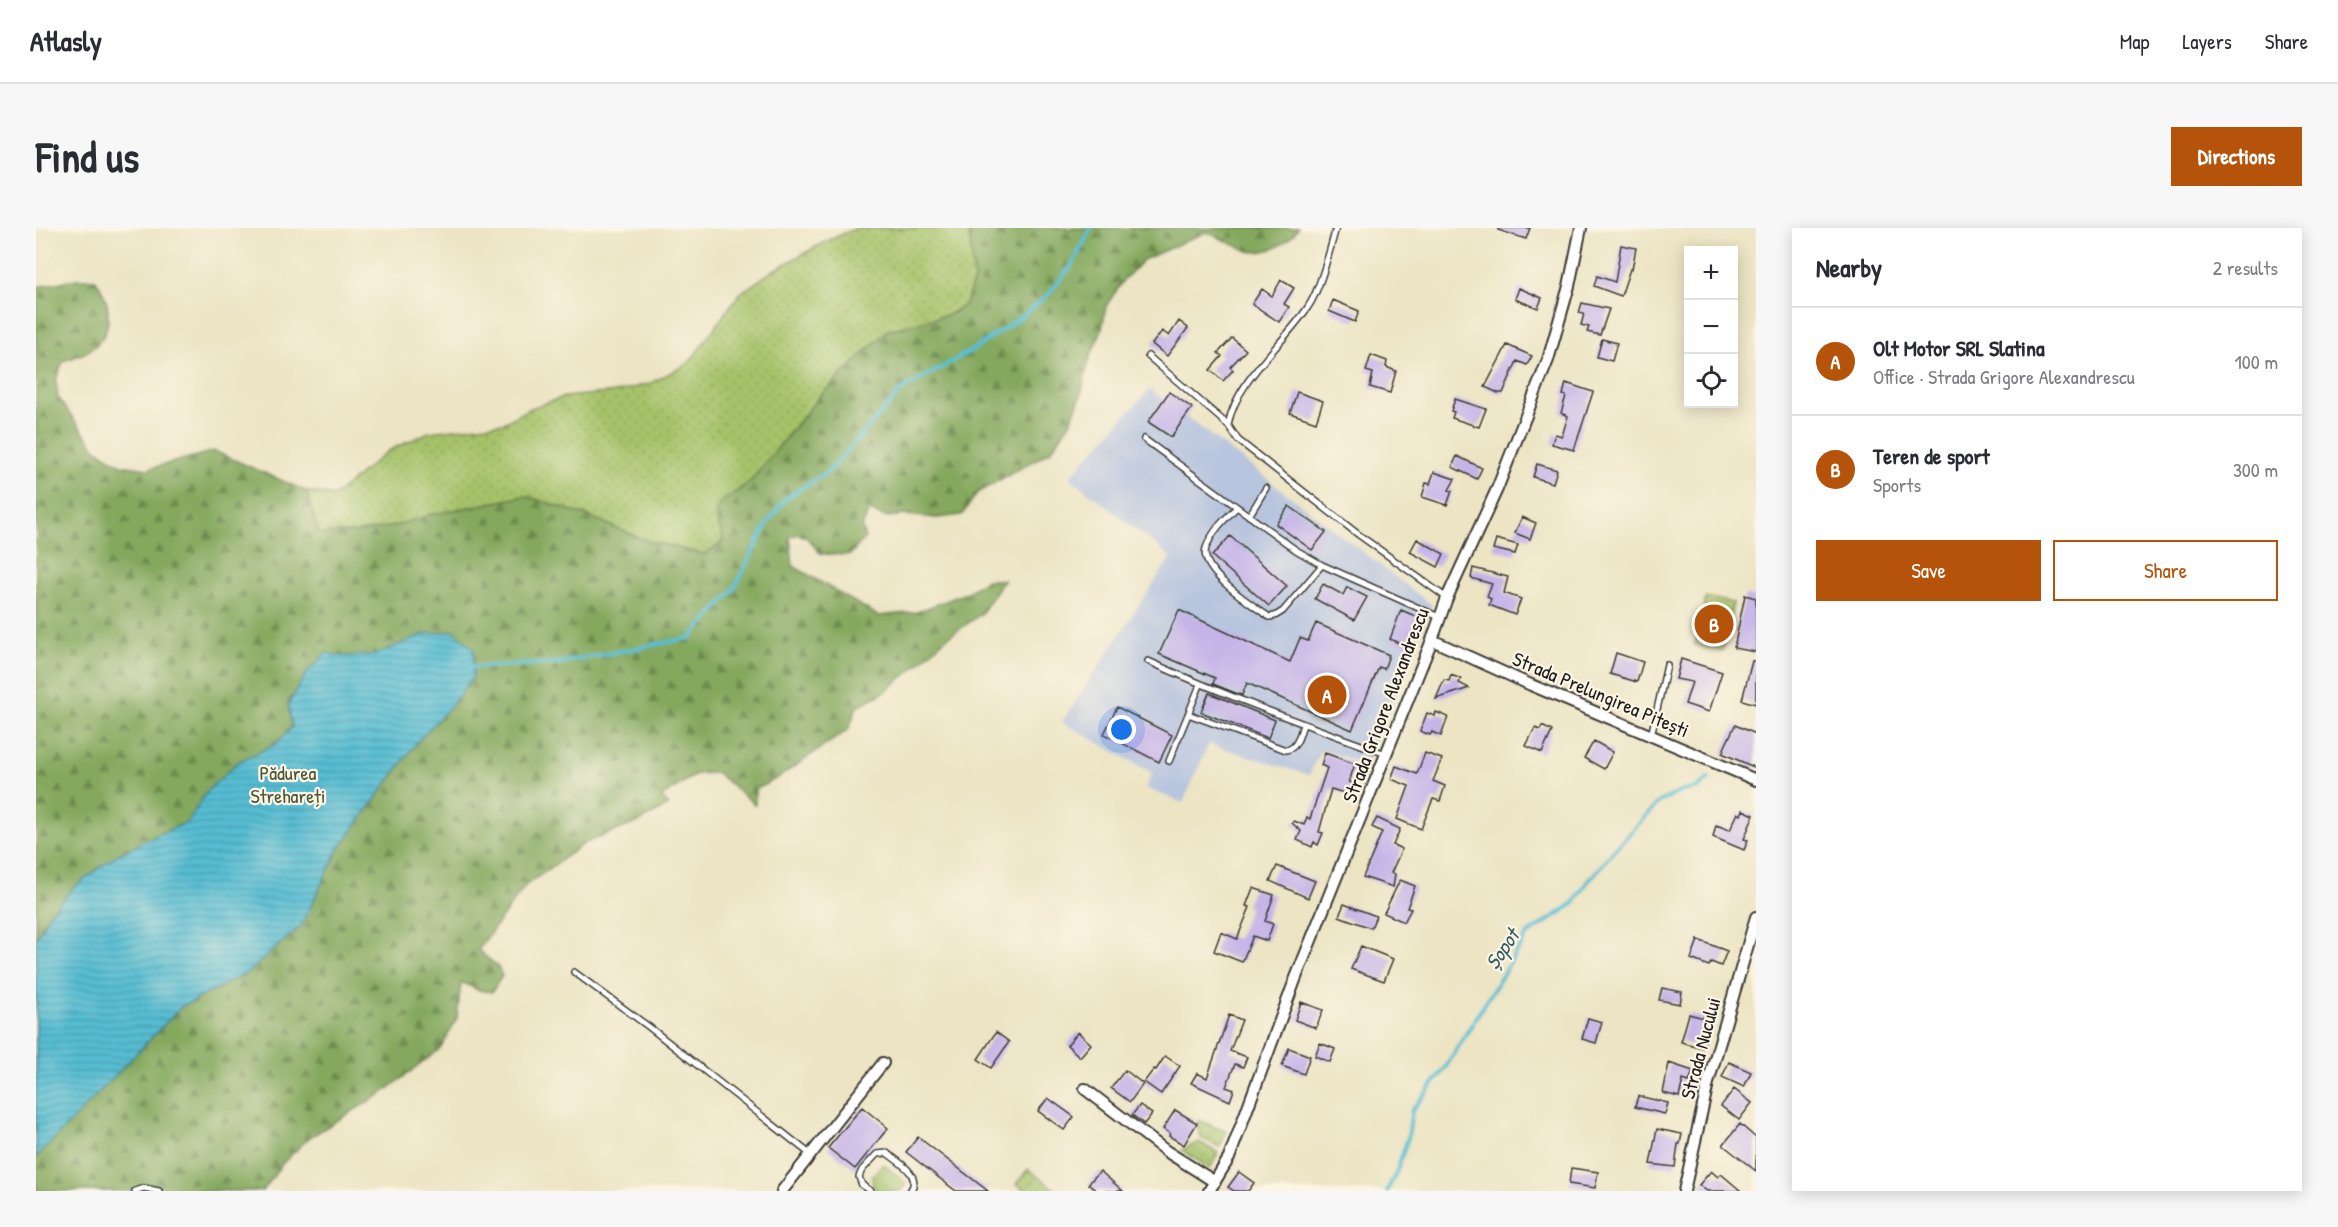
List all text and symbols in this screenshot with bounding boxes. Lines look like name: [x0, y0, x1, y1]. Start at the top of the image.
text: Atlasly: [30, 22, 102, 60]
text: Map: [2120, 27, 2149, 56]
text: Layers: [2182, 27, 2232, 56]
text: Share: [2265, 27, 2308, 56]
button: Directions: [2171, 127, 2302, 186]
text: Find us: [36, 128, 139, 185]
map controls: [1684, 246, 1738, 408]
button: +: [1684, 246, 1738, 300]
text: Nearby: [1816, 250, 1882, 285]
text: 2 results: [2213, 254, 2278, 281]
button: −: [1684, 300, 1738, 354]
text: Olt Motor SRL Slatina: [1873, 333, 2045, 363]
text: A: [1831, 348, 1840, 375]
text: 100 m: [2235, 348, 2278, 375]
button: locate: [1684, 354, 1738, 408]
text: Office · Strada Grigore Alexandrescu: [1873, 363, 2135, 390]
text: Teren de sport: [1873, 441, 1989, 471]
text: B: [1830, 456, 1841, 483]
text: 300 m: [2233, 456, 2278, 483]
text: Sports: [1873, 471, 1921, 498]
button: Save: [1816, 540, 2041, 601]
button: Share: [2053, 540, 2278, 601]
pin: B: [1694, 602, 1734, 646]
street label: Strada Grigore Alexandrescu: [1335, 604, 1435, 806]
street label: Strada Prelungirea Pitești: [1509, 645, 1693, 743]
pin: A: [1308, 672, 1346, 718]
your location: [1107, 715, 1136, 744]
park label: Pădurea Strehareți: [251, 759, 325, 809]
water label: Șopot: [1478, 921, 1528, 975]
street label: Strada Nucului: [1673, 994, 1727, 1102]

